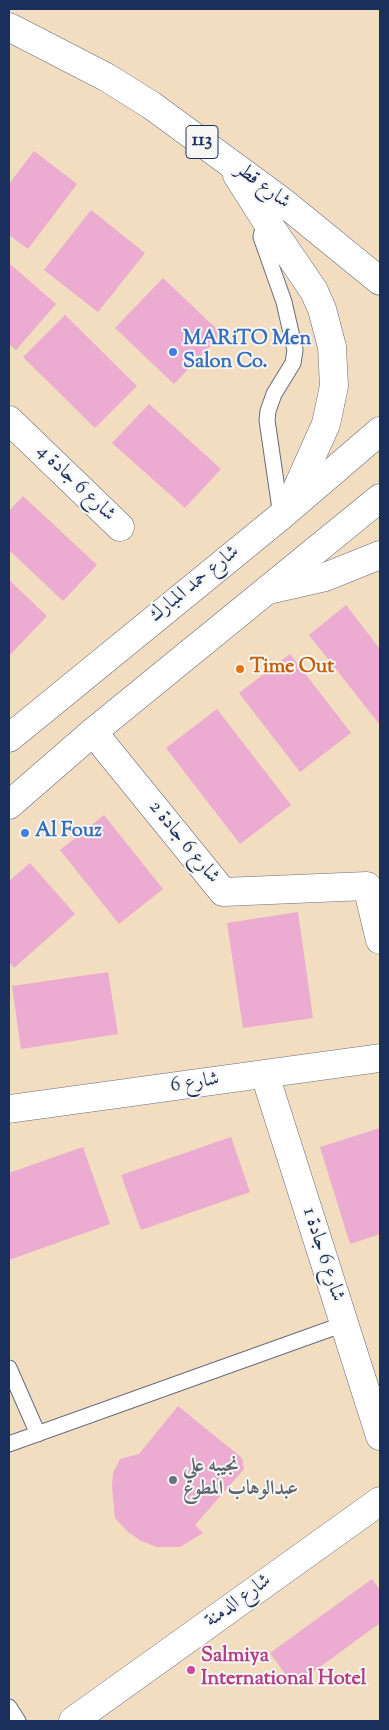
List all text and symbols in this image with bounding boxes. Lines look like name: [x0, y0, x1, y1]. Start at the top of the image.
road number: 113: [186, 125, 218, 158]
street label: شارع قطر: [230, 159, 294, 215]
place label: MARiTO Men Salon Co.: [183, 329, 311, 376]
marker: MARiTO Men Salon Co.: [167, 346, 179, 358]
street label: شارع 6 جادة 4: [30, 440, 120, 528]
street label: شارع حمد المبارك: [145, 541, 245, 629]
place label: Time Out: [250, 657, 334, 681]
marker: Time Out: [234, 663, 246, 675]
street label: شارع 6 جادة 2: [142, 797, 224, 889]
place label: Al Fouz: [35, 821, 102, 845]
marker: Al Fouz: [19, 827, 31, 839]
street label: شارع 6: [169, 1069, 221, 1099]
street label: شارع 6 جادة 1: [296, 1205, 348, 1305]
place label: نجيبه علي عبدالوهاب المطوع: [183, 1456, 298, 1503]
marker: نجيبه علي عبدالوهاب المطوع: [167, 1474, 179, 1486]
street label: شارع الدمنة: [201, 1570, 277, 1634]
place label: Salmiya International Hotel: [201, 1646, 366, 1693]
marker: Salmiya International Hotel: [185, 1664, 197, 1676]

